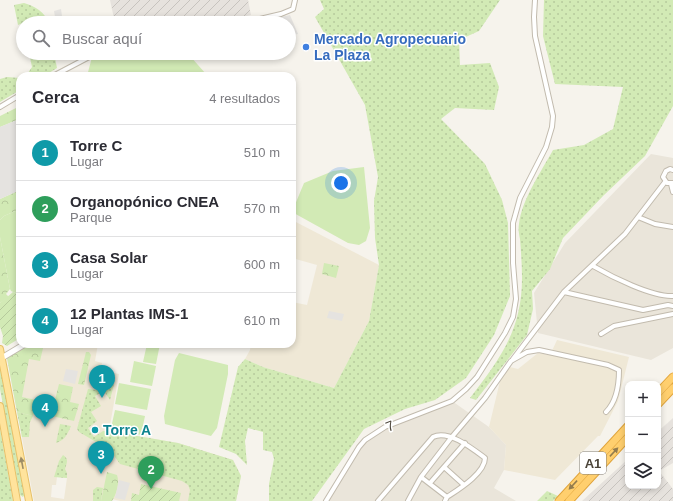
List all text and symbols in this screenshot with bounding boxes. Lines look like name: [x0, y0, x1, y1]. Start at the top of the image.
search box: [16, 16, 296, 60]
icon: search: [30, 27, 52, 49]
text: Buscar aquí: [62, 30, 142, 47]
place label: Mercado Agropecuario La Plaza: [314, 31, 466, 63]
marker: Mercado Agropecuario La Plaza: [301, 42, 311, 52]
text: Cerca: [32, 88, 79, 107]
text: 4 resultados: [209, 91, 280, 106]
text: Torre C: [70, 137, 122, 154]
text: 1: [41, 145, 49, 160]
text: 510 m: [244, 145, 280, 160]
text: Lugar: [70, 154, 103, 169]
your location: [331, 173, 351, 193]
text: Organopónico CNEA: [70, 193, 219, 210]
text: 2: [41, 201, 49, 216]
text: 570 m: [244, 201, 280, 216]
text: Parque: [70, 210, 112, 225]
text: Casa Solar: [70, 249, 148, 266]
text: 3: [41, 257, 49, 272]
text: 600 m: [244, 257, 280, 272]
text: Lugar: [70, 266, 103, 281]
text: 12 Plantas IMS-1: [70, 305, 188, 322]
text: 4: [41, 313, 49, 328]
text: 610 m: [244, 313, 280, 328]
text: Lugar: [70, 322, 103, 337]
pin: 1: [89, 365, 115, 398]
map controls: [625, 381, 661, 489]
button: +: [625, 381, 661, 417]
pin: 4: [32, 394, 58, 427]
street label: 7: [383, 417, 397, 435]
button: −: [625, 417, 661, 453]
place label: Torre A: [103, 422, 151, 438]
marker: Torre A: [90, 425, 100, 435]
pin: 3: [88, 441, 114, 474]
one-way arrow: [609, 447, 619, 457]
road number: A1: [580, 452, 606, 474]
button: layers: [625, 453, 661, 489]
pin: 2: [138, 456, 164, 489]
one-way arrow: [18, 457, 24, 469]
one-way arrow: [568, 480, 578, 490]

